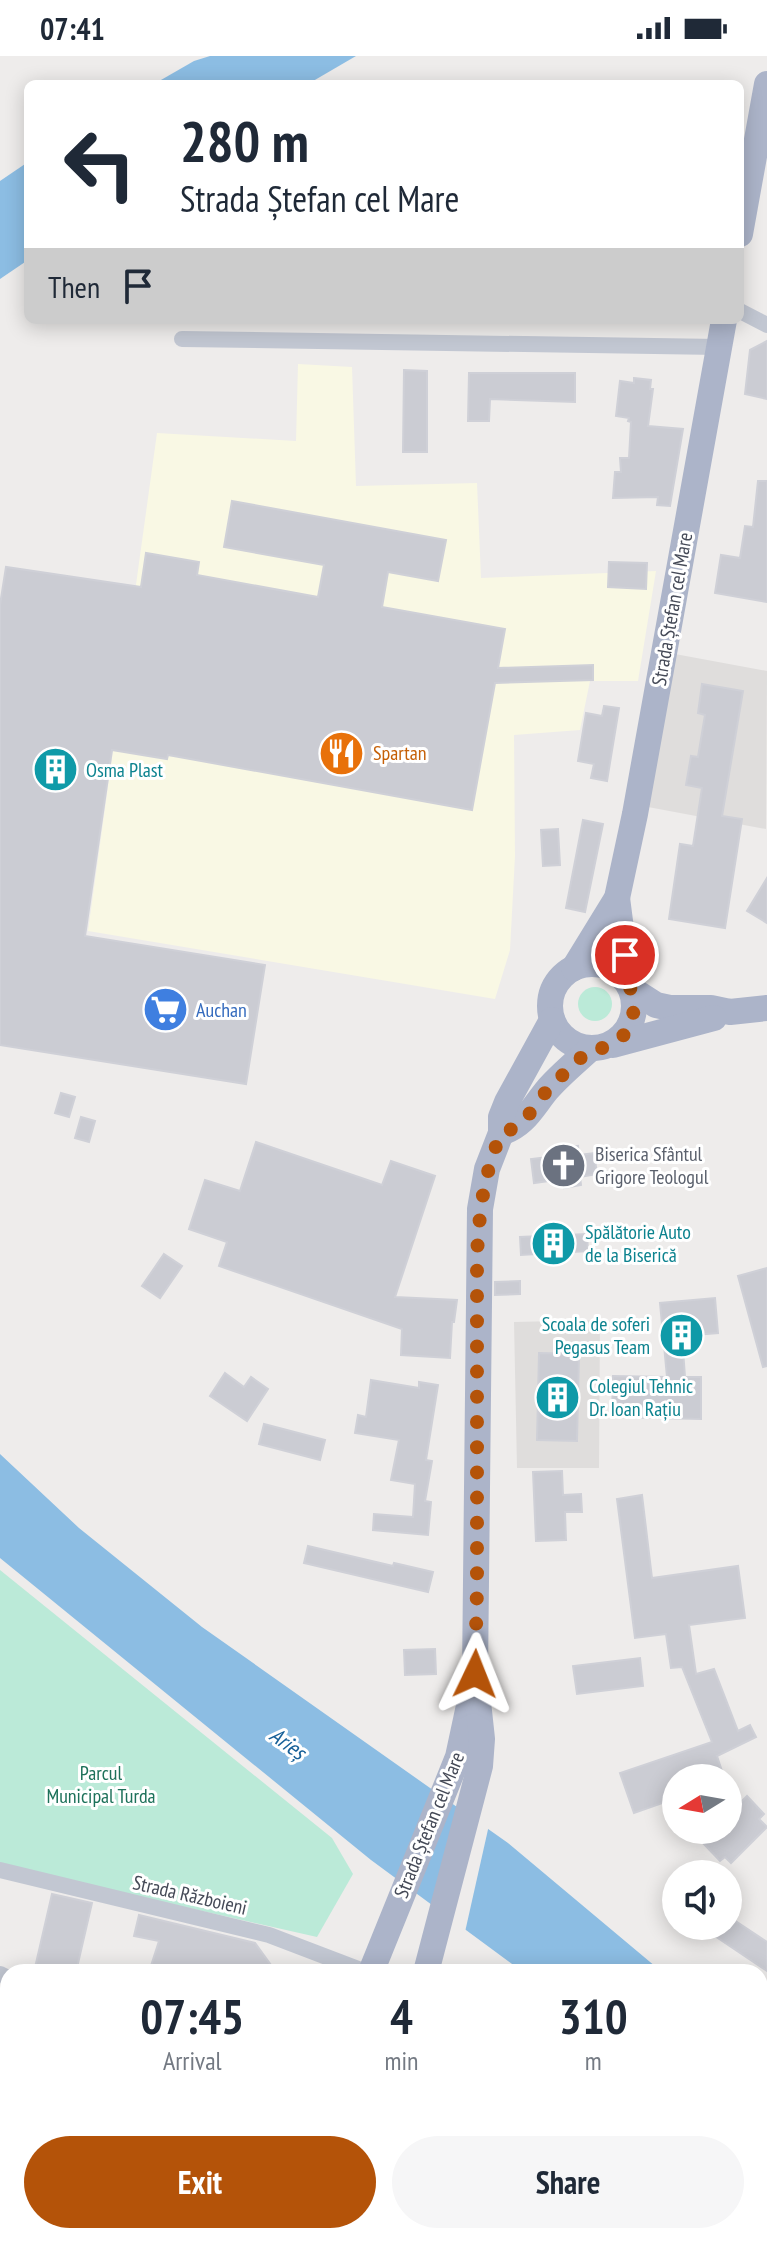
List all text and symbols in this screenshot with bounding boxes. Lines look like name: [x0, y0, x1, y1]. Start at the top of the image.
text: 07:41: [40, 9, 105, 48]
text: 280 m: [180, 105, 309, 177]
icon: left: [48, 112, 152, 216]
text: Strada Ștefan cel Mare: [180, 175, 459, 222]
icon: arrive: [116, 264, 160, 308]
text: Then: [48, 267, 100, 306]
street label: Strada Ștefan cel Mare: [646, 530, 698, 688]
restaurant icon: Spartan: [318, 729, 366, 777]
place label: Spartan: [373, 740, 427, 766]
building icon: Osma Plast: [31, 746, 79, 794]
place label: Osma Plast: [86, 757, 163, 783]
pin: [591, 921, 659, 989]
icon: arrive: [603, 933, 647, 977]
supermarket icon: Auchan: [141, 986, 189, 1034]
place label: Auchan: [196, 997, 247, 1023]
church icon: Biserica Sfântul Grigore Teologul: [540, 1141, 588, 1189]
place label: Biserica Sfântul Grigore Teologul: [595, 1141, 709, 1190]
place label: Spălătorie Auto de la Biserică: [585, 1219, 691, 1268]
building icon: Spălătorie Auto de la Biserică: [530, 1220, 578, 1268]
place label: Scoala de soferi Pegasus Team: [542, 1311, 650, 1360]
building icon: Scoala de soferi Pegasus Team: [657, 1311, 705, 1359]
building icon: Colegiul Tehnic Dr. Ioan Rațiu: [534, 1373, 582, 1421]
place label: Colegiul Tehnic Dr. Ioan Rațiu: [589, 1373, 693, 1422]
position arrow: [433, 1632, 517, 1716]
water label: Arieș: [265, 1721, 314, 1767]
street label: Strada Ștefan cel Mare: [388, 1748, 470, 1902]
park label: Parcul Municipal Turda: [46, 1760, 156, 1809]
north arrow: [662, 1764, 742, 1844]
map controls: [662, 1764, 742, 1940]
button: sound: [662, 1860, 742, 1940]
street label: Strada Războieni: [130, 1869, 250, 1921]
text: 07:45: [140, 1985, 244, 2047]
text: 4: [390, 1985, 413, 2047]
text: 310: [559, 1985, 628, 2047]
text: Arrival: [163, 2044, 222, 2077]
text: min: [384, 2044, 418, 2077]
text: m: [585, 2044, 602, 2077]
button: Exit: [24, 2136, 376, 2228]
button: Share: [392, 2136, 744, 2228]

